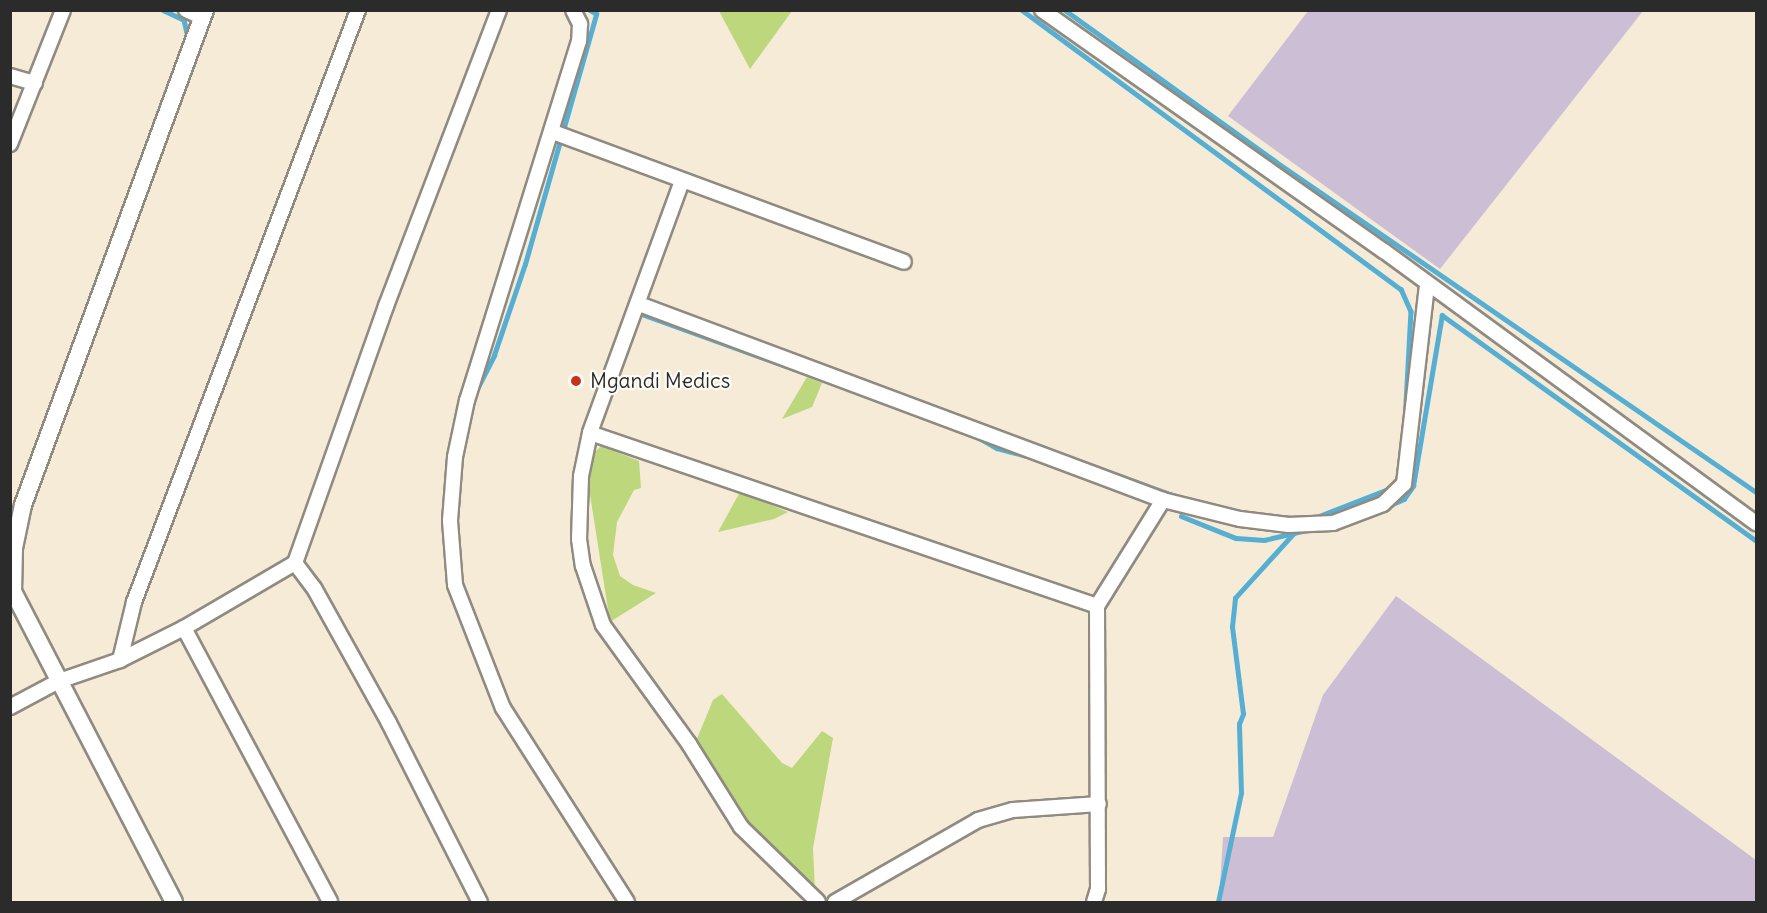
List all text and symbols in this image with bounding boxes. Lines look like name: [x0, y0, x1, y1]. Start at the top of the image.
place label: Mgandi Medics: [590, 368, 730, 394]
marker: Mgandi Medics: [567, 372, 585, 390]

